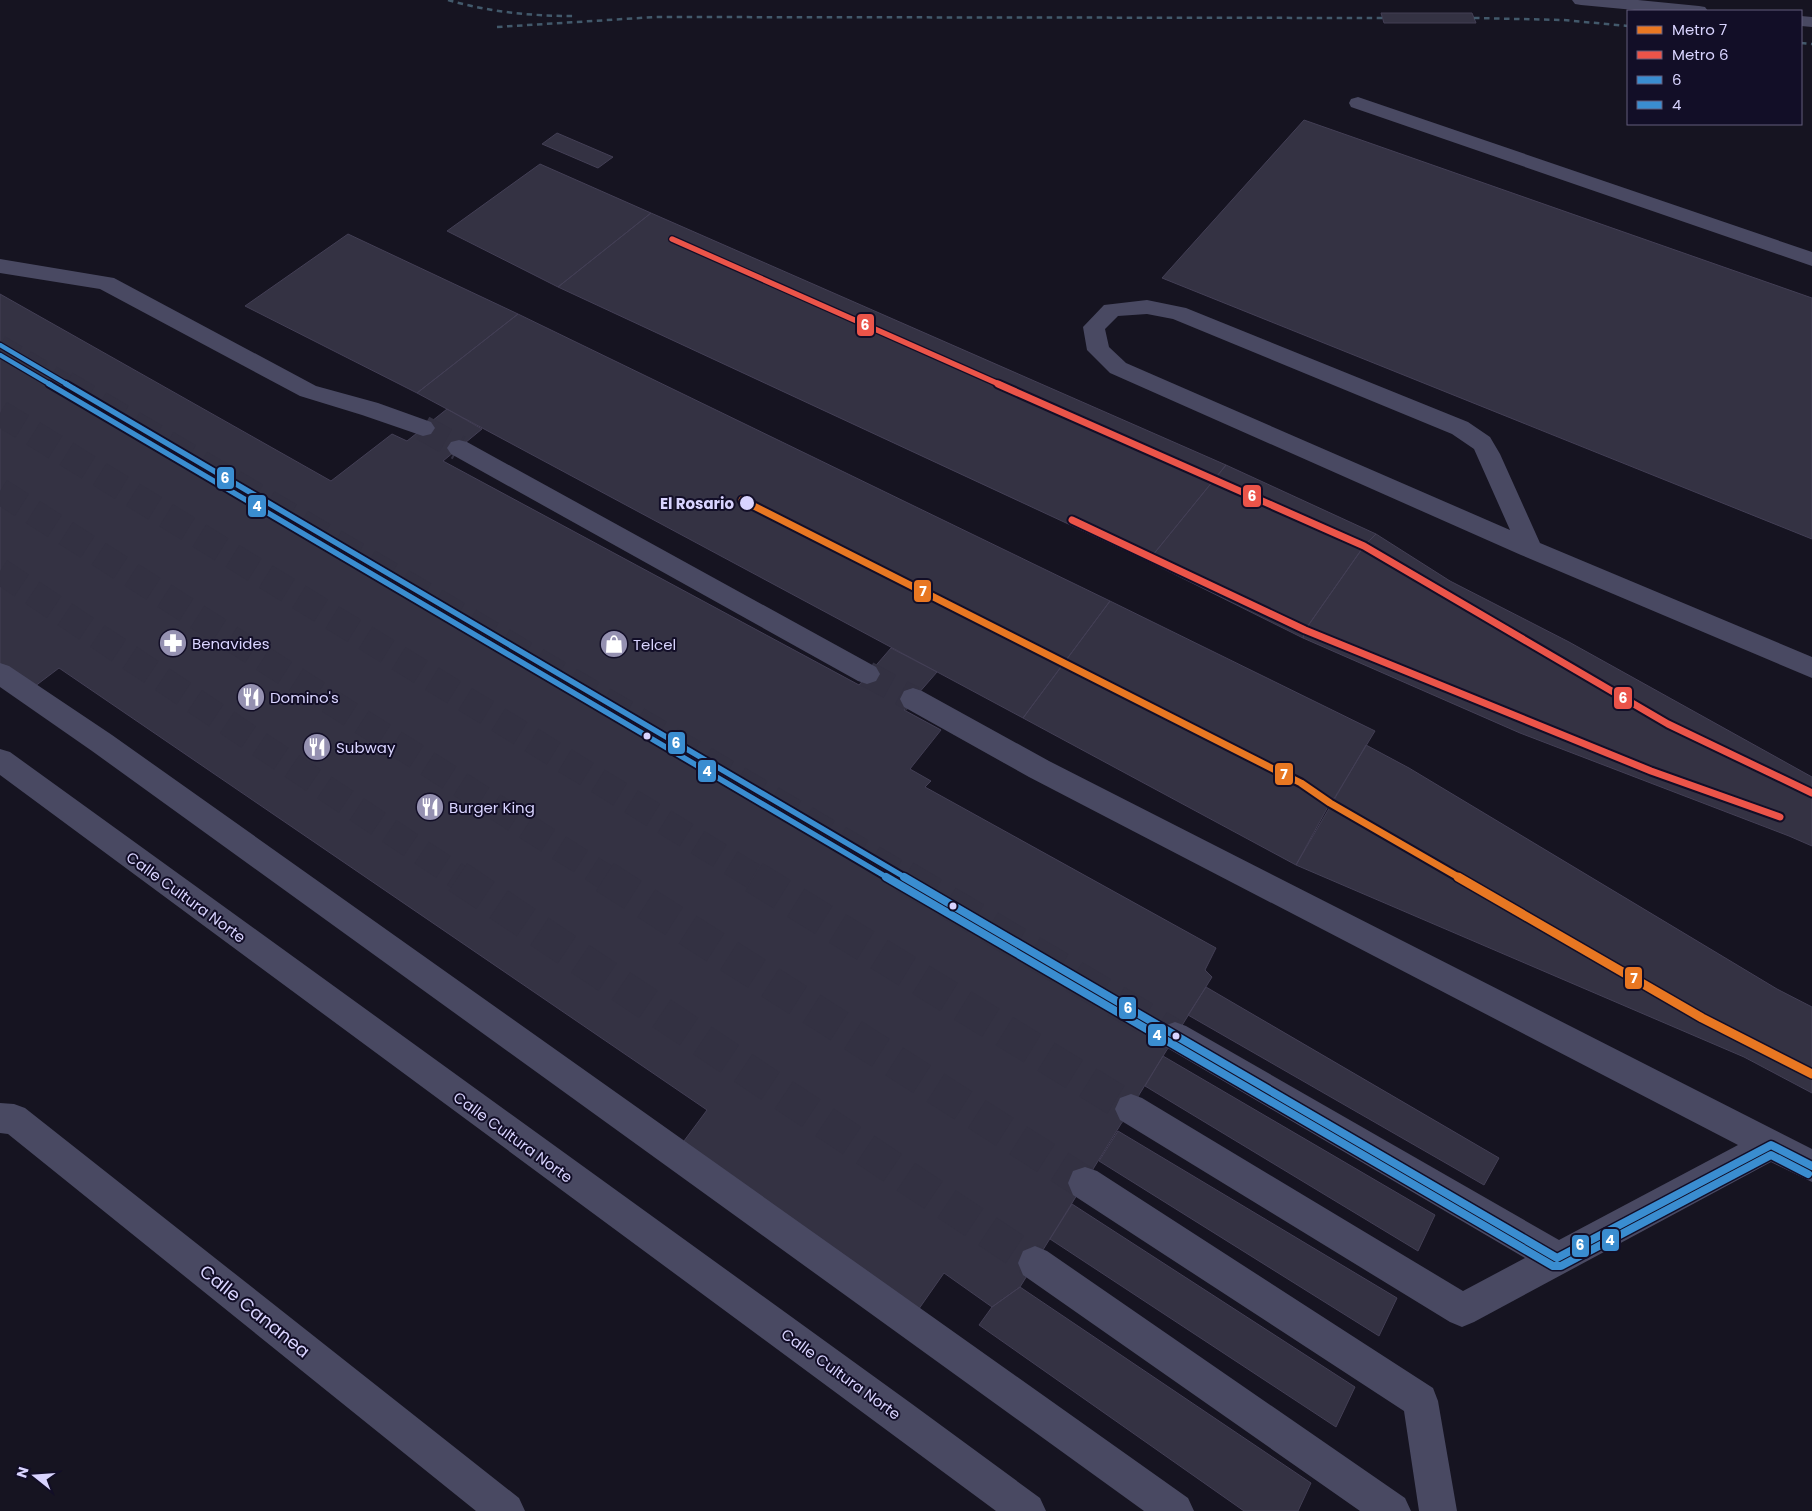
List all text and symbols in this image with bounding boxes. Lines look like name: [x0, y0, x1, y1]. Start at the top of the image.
legend: [1627, 10, 1802, 125]
text: Metro 7: [1672, 19, 1727, 40]
text: Metro 6: [1672, 44, 1728, 65]
text: 6: [1672, 69, 1682, 90]
text: 4: [1672, 94, 1681, 115]
line badge: 6: [856, 313, 875, 337]
text: 6: [861, 315, 870, 335]
line badge: 6: [216, 466, 235, 490]
text: 6: [221, 468, 230, 488]
line badge: 6: [1242, 484, 1262, 508]
text: 6: [1248, 486, 1257, 506]
place label: El Rosario: [660, 493, 734, 514]
line badge: 4: [247, 494, 267, 518]
marker: El Rosario: [738, 494, 756, 512]
text: 4: [252, 496, 262, 516]
line badge: 7: [913, 579, 932, 603]
text: 7: [919, 581, 927, 601]
pharmacy icon: Benavides: [158, 628, 188, 658]
shop icon: Telcel: [599, 629, 629, 659]
place label: Benavides: [192, 633, 270, 654]
place label: Telcel: [633, 634, 676, 655]
restaurant icon: Domino's: [236, 682, 266, 712]
line badge: 6: [1613, 686, 1633, 710]
place label: Domino's: [270, 687, 339, 708]
text: 6: [1619, 688, 1628, 708]
unlabelled marker: [642, 731, 652, 741]
line badge: 6: [667, 731, 686, 755]
restaurant icon: Subway: [302, 732, 332, 762]
text: 6: [672, 733, 681, 753]
place label: Subway: [336, 737, 396, 758]
line badge: 4: [697, 759, 717, 783]
text: 4: [702, 761, 712, 781]
line badge: 7: [1274, 762, 1294, 786]
text: 7: [1280, 764, 1288, 784]
restaurant icon: Burger King: [415, 792, 445, 822]
place label: Burger King: [449, 797, 535, 818]
street label: Calle Cultura Norte: [122, 847, 250, 947]
unlabelled marker: [948, 901, 958, 911]
line badge: 7: [1624, 966, 1643, 990]
text: 7: [1630, 968, 1638, 988]
line badge: 6: [1118, 996, 1137, 1020]
text: 6: [1124, 998, 1133, 1018]
line badge: 4: [1147, 1023, 1167, 1047]
text: 4: [1152, 1025, 1162, 1045]
unlabelled marker: [1171, 1031, 1181, 1041]
street label: Calle Cultura Norte: [449, 1087, 577, 1187]
line badge: 4: [1601, 1228, 1620, 1252]
text: 4: [1605, 1230, 1615, 1250]
line badge: 6: [1571, 1234, 1590, 1258]
text: 6: [1576, 1235, 1585, 1255]
street label: Calle Cananea: [194, 1259, 316, 1363]
street label: Calle Cultura Norte: [777, 1324, 905, 1424]
north arrow: [10, 1451, 60, 1501]
text: N: [11, 1464, 34, 1480]

